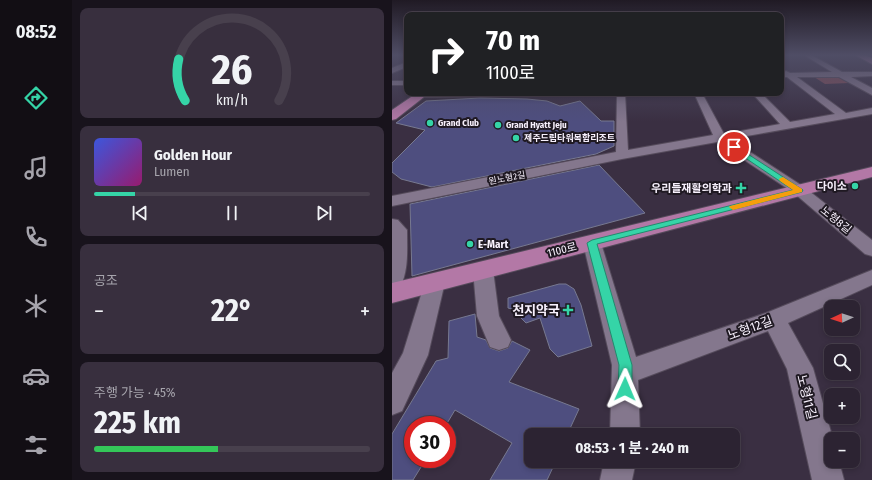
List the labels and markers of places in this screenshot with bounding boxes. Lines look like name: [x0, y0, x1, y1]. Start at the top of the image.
marker: Grand Club: [425, 118, 435, 128]
place label: Grand Club: [438, 118, 479, 128]
marker: Grand Hyatt Jeju: [493, 120, 503, 130]
place label: Grand Hyatt Jeju: [506, 120, 567, 130]
pin: [717, 130, 751, 164]
place label: 제주드림타워복합리조트: [524, 132, 615, 143]
marker: 제주드림타워복합리조트: [511, 133, 521, 143]
place label: 다이소: [817, 180, 847, 193]
marker: 다이소: [850, 181, 860, 191]
place label: 우리들재활의학과: [651, 182, 732, 195]
marker: 우리들재활의학과: [735, 182, 747, 194]
place label: E-Mart: [478, 238, 509, 251]
marker: E-Mart: [465, 239, 475, 249]
place label: 천지약국: [512, 303, 560, 318]
marker: 천지약국: [563, 305, 573, 315]

